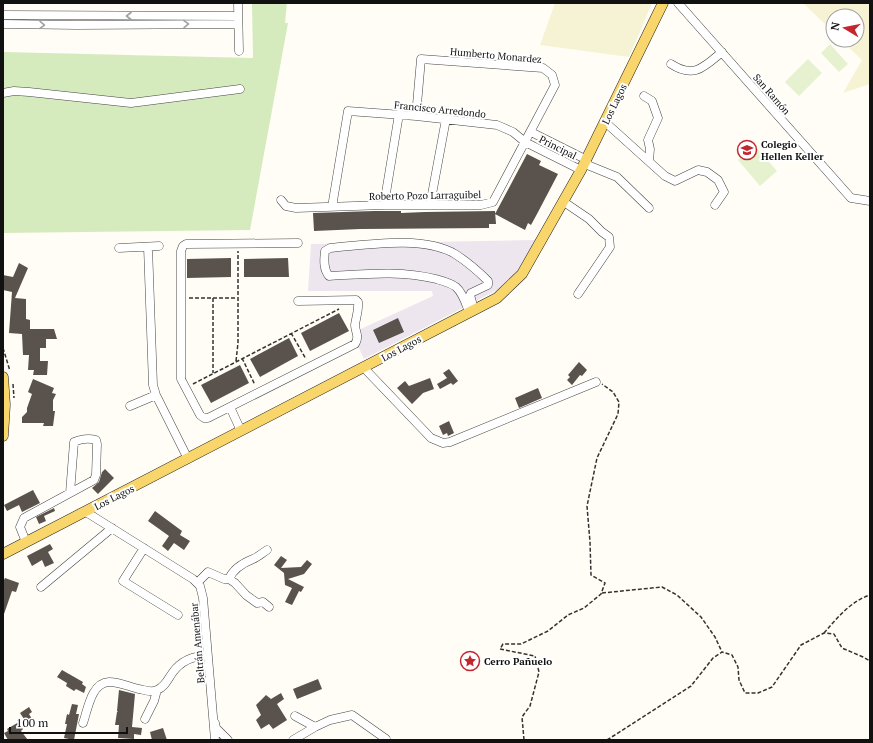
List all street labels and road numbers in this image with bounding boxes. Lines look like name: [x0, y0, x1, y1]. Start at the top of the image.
street label: Humberto Monardez: [450, 45, 542, 66]
street label: San Ramón: [750, 71, 793, 118]
street label: Los Lagos: [599, 82, 630, 127]
street label: Francisco Arredondo: [393, 98, 487, 121]
street label: Principal: [537, 133, 579, 162]
street label: Roberto Pozo Larraguibel: [369, 188, 481, 203]
street label: Los Lagos: [379, 333, 423, 364]
street label: Los Lagos: [92, 482, 137, 513]
street label: Beltrán Amenábar: [187, 602, 207, 684]

